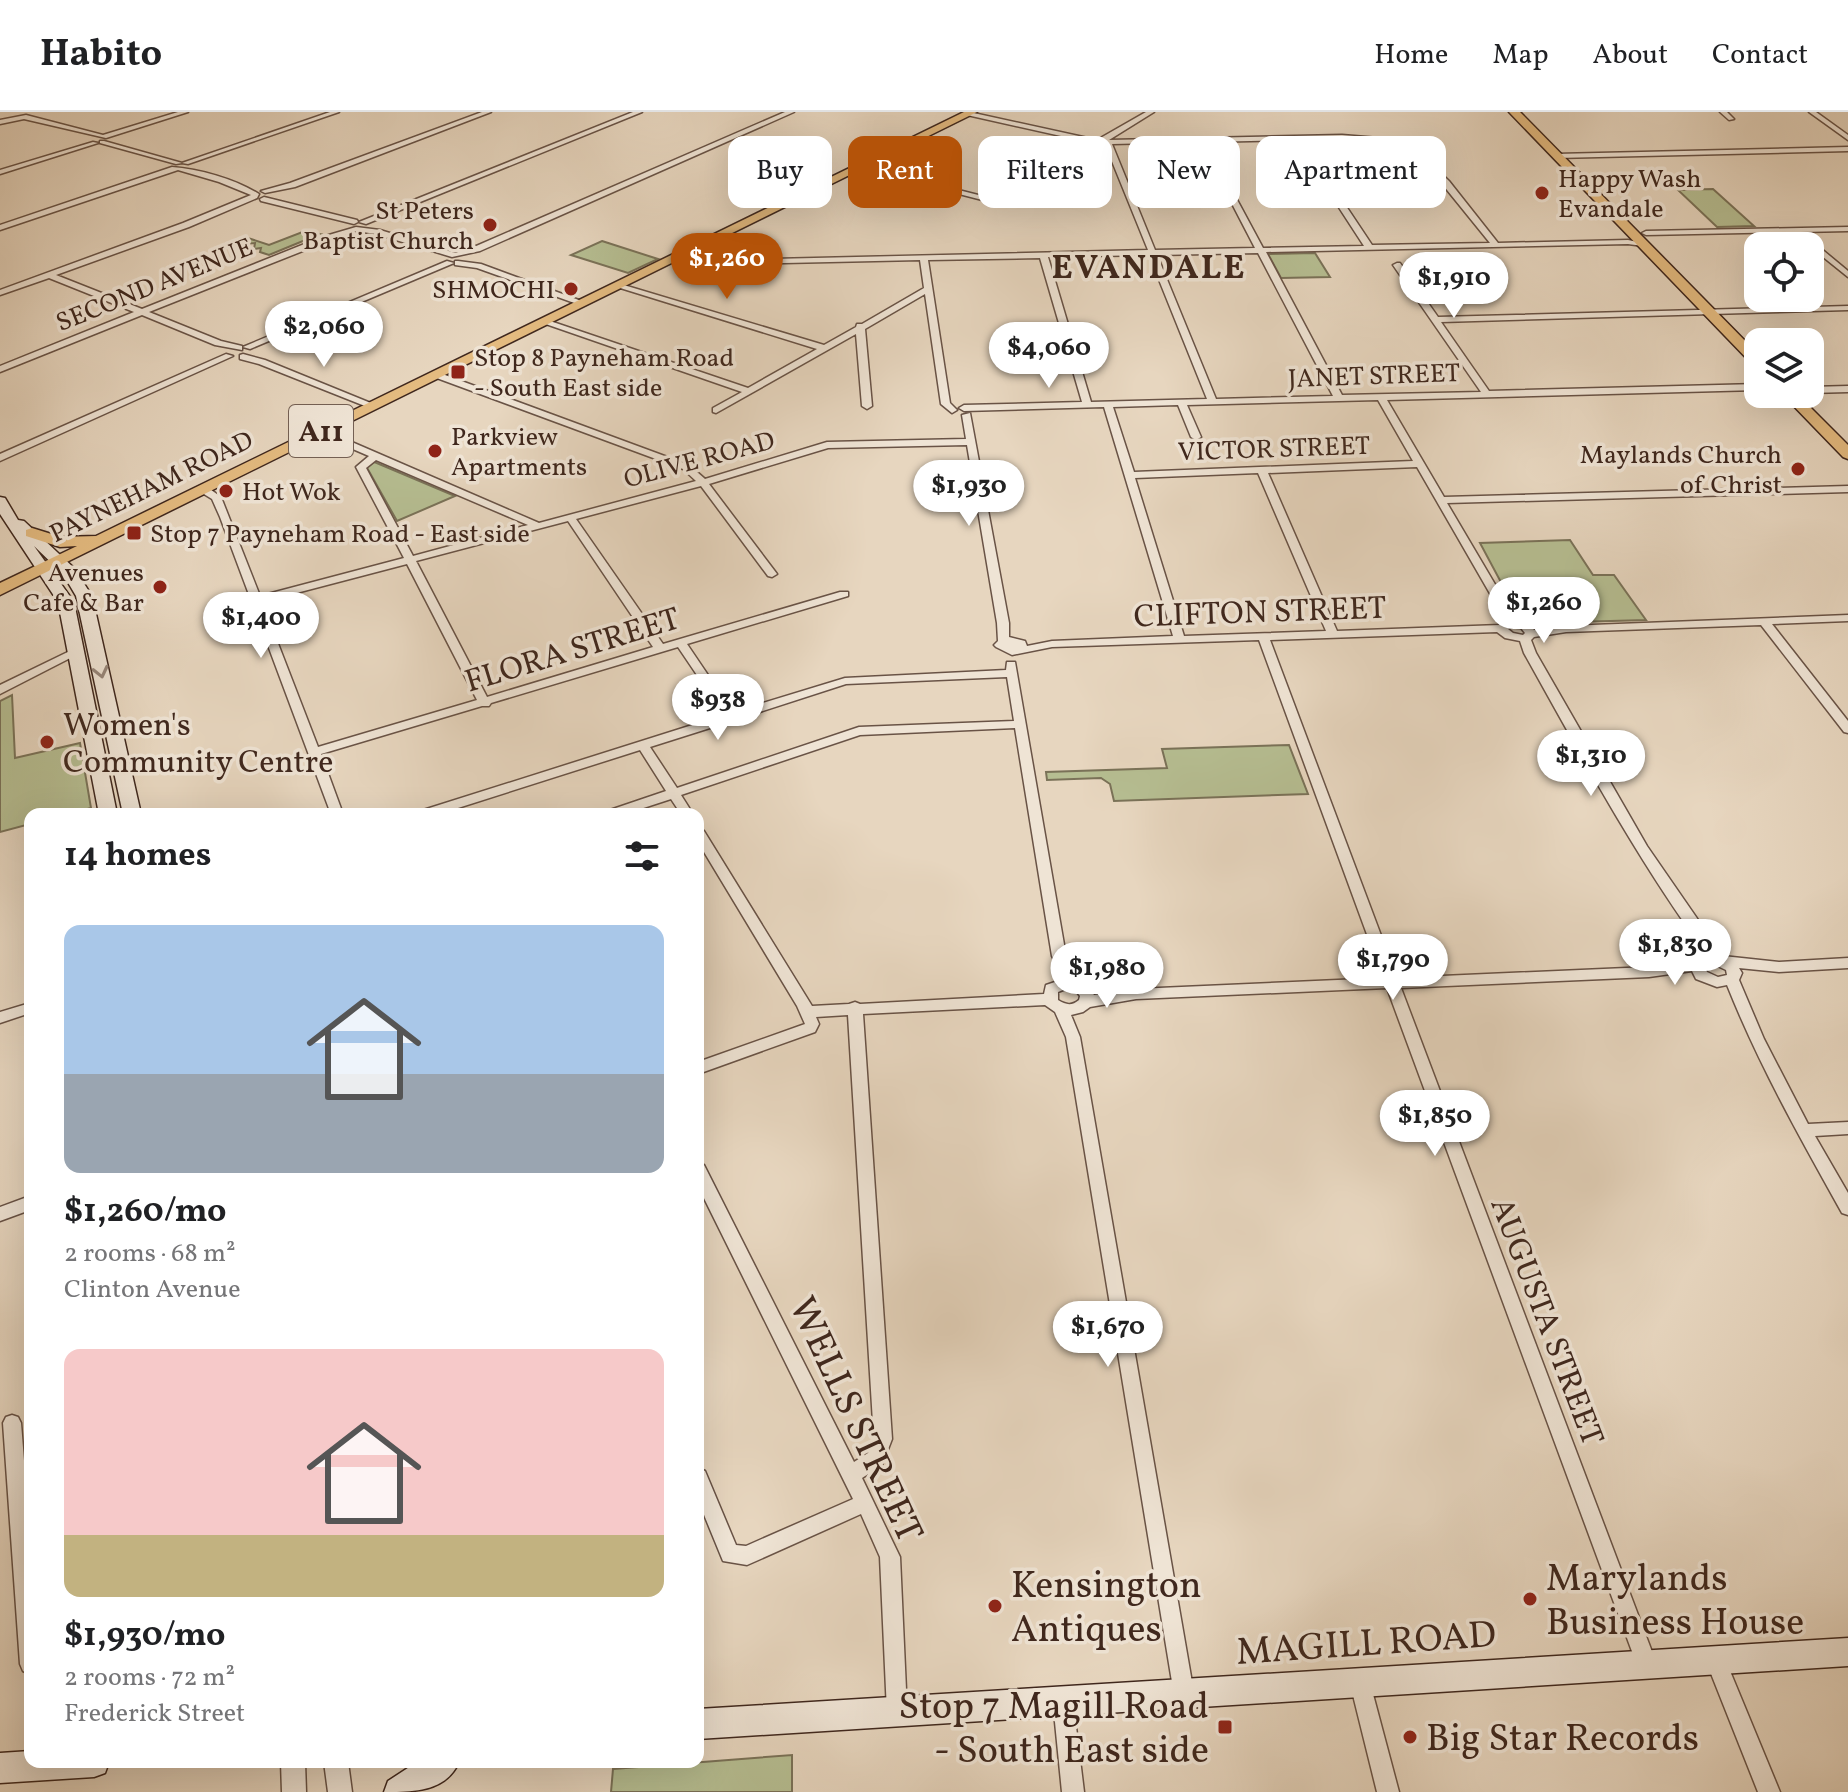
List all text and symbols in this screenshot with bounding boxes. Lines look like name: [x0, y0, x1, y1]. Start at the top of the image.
text: Habito: [40, 29, 162, 82]
text: Home: [1374, 36, 1448, 75]
text: Map: [1492, 36, 1548, 75]
text: About: [1592, 36, 1668, 75]
text: Contact: [1712, 36, 1808, 75]
chip: Buy: [728, 136, 832, 208]
chip: Rent: [848, 136, 962, 208]
chip: Filters: [978, 136, 1112, 208]
chip: New: [1128, 136, 1240, 208]
chip: Apartment: [1256, 136, 1446, 208]
place label: Happy Wash Evandale: [1558, 162, 1702, 228]
marker: Happy Wash Evandale: [1533, 184, 1551, 202]
place label: St Peters Baptist Church: [303, 194, 474, 260]
marker: St Peters Baptist Church: [481, 216, 499, 234]
street label: SECOND AVENUE: [51, 230, 258, 342]
map controls: [1744, 232, 1824, 408]
button: locate: [1744, 232, 1824, 312]
pin: $1,260: [662, 233, 792, 301]
text: $1,260: [689, 241, 765, 277]
district label: EVANDALE: [1052, 246, 1246, 293]
pin: $1,910: [1389, 252, 1519, 320]
text: $1,910: [1417, 260, 1491, 296]
place label: SHMOCHI: [432, 273, 555, 309]
marker: SHMOCHI: [562, 280, 580, 298]
pin: $2,060: [259, 301, 389, 369]
text: $2,060: [283, 309, 365, 345]
pin: $4,060: [984, 322, 1114, 390]
button: layers: [1744, 328, 1824, 408]
text: $4,060: [1007, 330, 1091, 366]
place label: Stop 8 Payneham Road - South East side: [474, 341, 734, 407]
street label: JANET STREET: [1287, 356, 1461, 398]
marker: Stop 8 Payneham Road - South East side: [449, 363, 467, 381]
road number: A11: [289, 405, 353, 457]
place label: Parkview Apartments: [451, 420, 587, 486]
street label: PAYNEHAM ROAD: [44, 423, 260, 553]
street label: OLIVE ROAD: [620, 423, 779, 498]
street label: VICTOR STREET: [1177, 429, 1371, 471]
place label: Maylands Church of Christ: [1580, 438, 1782, 504]
marker: Parkview Apartments: [426, 442, 444, 460]
pin: $1,930: [904, 460, 1034, 528]
marker: Maylands Church of Christ: [1789, 460, 1807, 478]
text: $1,930: [931, 468, 1007, 504]
place label: Hot Wok: [242, 475, 341, 511]
marker: Hot Wok: [217, 482, 235, 500]
place label: Stop 7 Payneham Road - East side: [150, 517, 530, 553]
marker: Stop 7 Payneham Road - East side: [125, 524, 143, 542]
place label: Avenues Cafe & Bar: [23, 556, 144, 622]
pin: $1,260: [1479, 577, 1609, 645]
marker: Avenues Cafe & Bar: [151, 578, 169, 596]
text: $1,260: [1506, 585, 1582, 621]
street label: CLIFTON STREET: [1133, 588, 1387, 640]
pin: $1,400: [196, 592, 326, 660]
street label: FLORA STREET: [460, 598, 686, 705]
text: $1,400: [221, 600, 301, 636]
one-way arrow: [92, 665, 109, 679]
pin: $938: [671, 674, 765, 742]
text: $938: [690, 682, 746, 718]
place label: Women's Community Centre: [63, 705, 333, 786]
pin: $1,310: [1526, 730, 1656, 798]
marker: Women's Community Centre: [38, 733, 56, 751]
text: $1,310: [1555, 738, 1627, 774]
text: 14 homes: [64, 833, 211, 880]
icon: filters: [620, 834, 664, 878]
pin: $1,830: [1610, 919, 1740, 987]
text: $1,830: [1637, 927, 1713, 963]
pin: $1,790: [1328, 934, 1458, 1002]
pin: $1,980: [1042, 942, 1172, 1010]
text: $1,790: [1356, 942, 1430, 978]
text: $1,980: [1068, 950, 1146, 986]
icon: home: [292, 977, 436, 1121]
pin: $1,850: [1370, 1090, 1500, 1158]
text: $1,850: [1398, 1098, 1472, 1134]
text: $1,260/mo: [64, 1189, 227, 1236]
street label: AUGUSTA STREET: [1478, 1192, 1613, 1452]
text: 2 rooms · 68 m²: [64, 1236, 236, 1272]
text: Clinton Avenue: [64, 1272, 241, 1308]
street label: WELLS STREET: [774, 1289, 934, 1552]
pin: $1,670: [1043, 1301, 1173, 1369]
text: $1,670: [1071, 1309, 1145, 1345]
icon: home: [292, 1401, 436, 1545]
place label: Marylands Business House: [1546, 1554, 1804, 1651]
place label: Kensington Antiques: [1011, 1561, 1202, 1658]
marker: Marylands Business House: [1521, 1590, 1539, 1608]
marker: Kensington Antiques: [986, 1597, 1004, 1615]
street label: MAGILL ROAD: [1235, 1610, 1498, 1681]
text: $1,930/mo: [64, 1613, 225, 1660]
text: 2 rooms · 72 m²: [64, 1660, 235, 1696]
place label: Stop 7 Magill Road - South East side: [898, 1682, 1209, 1779]
text: Frederick Street: [64, 1696, 245, 1732]
place label: Big Star Records: [1426, 1714, 1699, 1767]
marker: Stop 7 Magill Road - South East side: [1216, 1718, 1234, 1736]
marker: Big Star Records: [1401, 1728, 1419, 1746]

